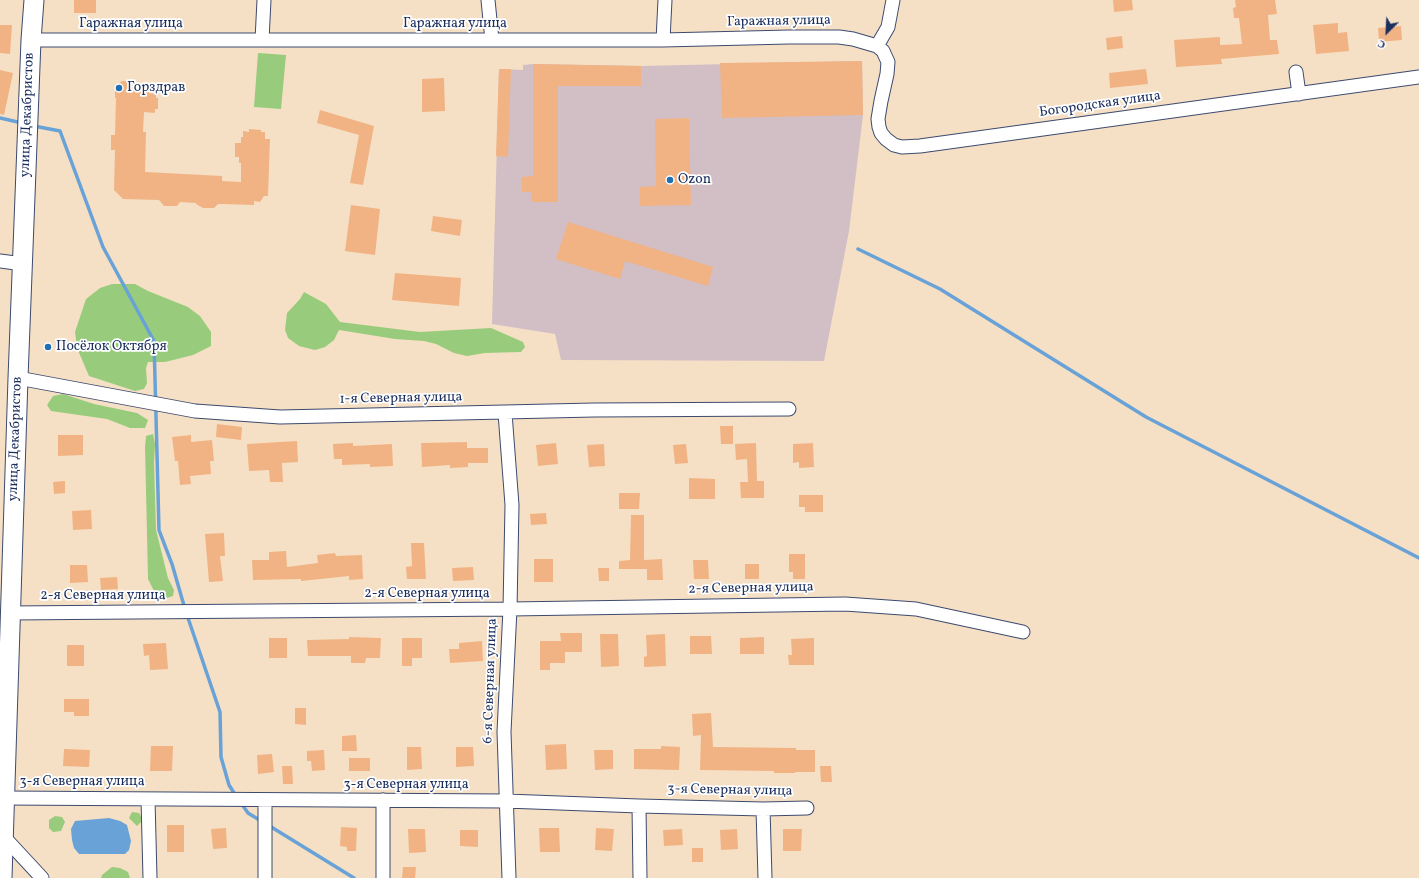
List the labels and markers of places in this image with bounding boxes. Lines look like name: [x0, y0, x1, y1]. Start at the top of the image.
place label: Горздрав: [127, 80, 185, 96]
marker: Горздрав: [114, 83, 124, 93]
place label: Ozon: [678, 172, 711, 188]
marker: Ozon: [665, 175, 675, 185]
place label: Посёлок Октября: [56, 339, 167, 355]
marker: Посёлок Октября: [43, 342, 53, 352]

